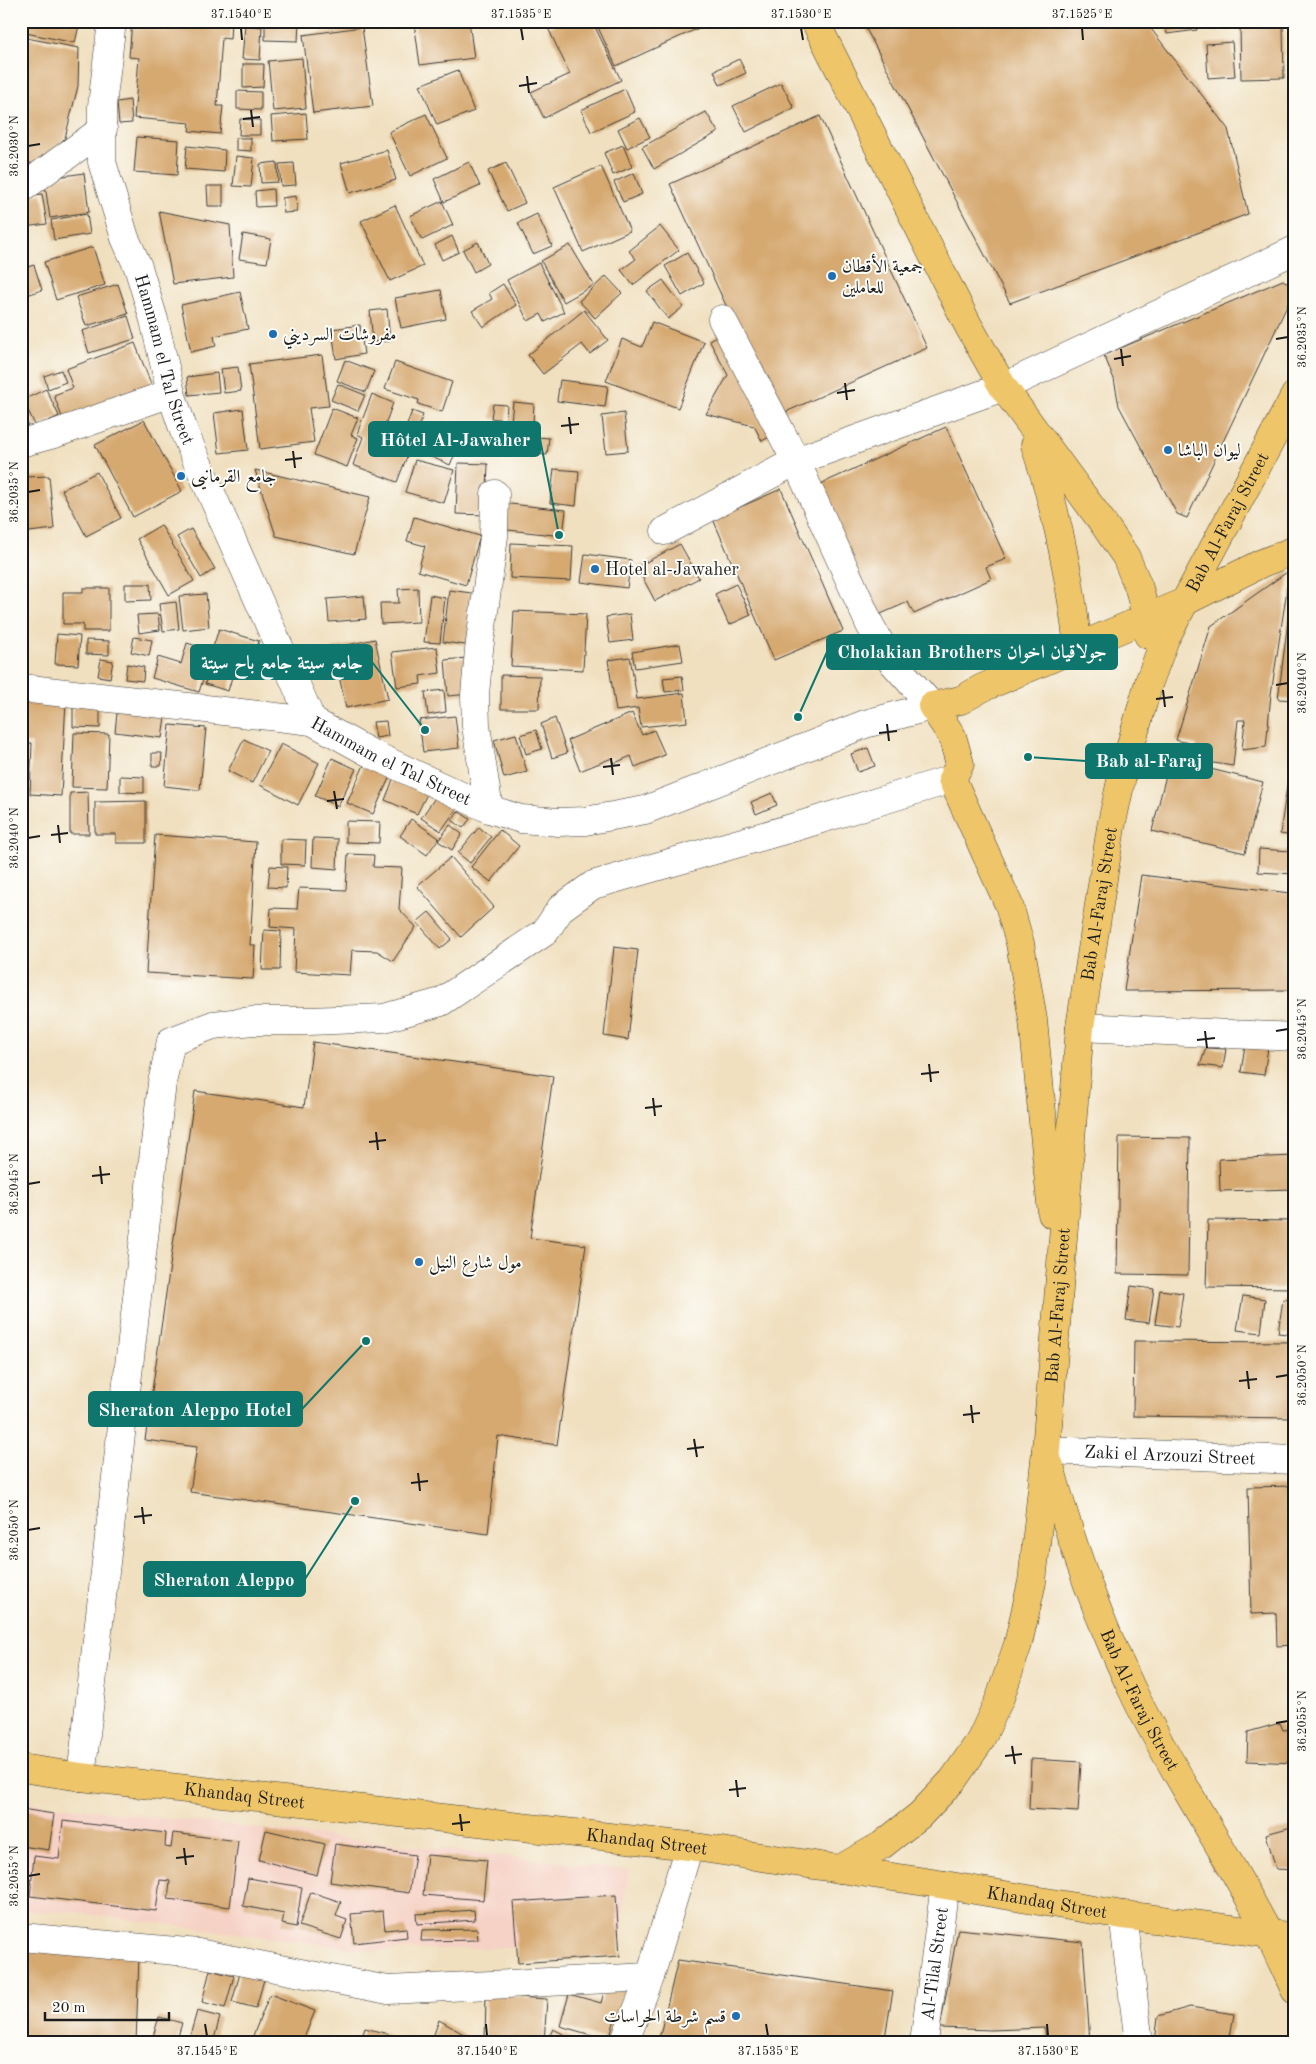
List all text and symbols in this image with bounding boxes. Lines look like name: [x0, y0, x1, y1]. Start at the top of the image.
text: 37.1540°E: [211, 8, 271, 21]
text: 37.1535°E: [491, 8, 551, 21]
text: 37.1530°E: [771, 8, 831, 21]
text: 37.1525°E: [1052, 8, 1112, 21]
text: 36.2030°N: [9, 115, 21, 177]
place label: جمعية الأقطان للعاملين: [842, 253, 923, 298]
marker: جمعية الأقطان للعاملين: [826, 270, 838, 282]
street label: Hammam el Tal Street: [131, 272, 197, 448]
text: 36.2035°N: [1296, 306, 1309, 368]
place label: مفروشات السرديني: [283, 326, 397, 350]
marker: مفروشات السرديني: [267, 328, 279, 340]
callout: Hôtel Al-Jawaher: [369, 422, 540, 456]
text: Hôtel Al-Jawaher: [380, 432, 530, 451]
place label: ليوان الباشا: [1178, 442, 1241, 461]
marker: ليوان الباشا: [1162, 444, 1174, 456]
street label: Bab Al-Faraj Street: [1184, 450, 1273, 596]
text: 36.2035°N: [8, 461, 21, 523]
place label: جامع القرمانيى: [191, 468, 276, 492]
marker: جامع القرمانيى: [175, 470, 187, 482]
place label: Hotel al-Jawaher: [605, 561, 740, 579]
marker: Hotel al-Jawaher: [589, 563, 601, 575]
callout: Cholakian Brothers جولاقيان اخوان: [827, 635, 1117, 669]
text: Cholakian Brothers جولاقيان اخوان: [837, 642, 1107, 664]
callout: جامع سيتة جامع باح سيتة: [191, 645, 372, 679]
text: 36.2040°N: [1297, 652, 1309, 714]
text: جامع سيتة جامع باح سيتة: [201, 654, 363, 680]
street label: Hammam el Tal Street: [308, 714, 474, 809]
callout: Bab al-Faraj: [1086, 744, 1212, 778]
text: Bab al-Faraj: [1096, 753, 1202, 772]
text: 36.2040°N: [9, 807, 21, 869]
street label: Bab Al-Faraj Street: [1079, 826, 1121, 982]
text: 36.2045°N: [1296, 998, 1309, 1060]
text: 36.2045°N: [8, 1153, 21, 1215]
street label: Bab Al-Faraj Street: [1043, 1227, 1074, 1384]
place label: مول شارع النيل: [429, 1254, 522, 1277]
marker: مول شارع النيل: [413, 1256, 425, 1268]
text: 36.2050°N: [1296, 1344, 1309, 1406]
callout: Sheraton Aleppo Hotel: [89, 1392, 302, 1426]
text: Sheraton Aleppo Hotel: [98, 1402, 292, 1421]
street label: Zaki el Arzouzi Street: [1084, 1444, 1256, 1468]
text: 36.2050°N: [8, 1499, 21, 1561]
callout: Sheraton Aleppo: [144, 1562, 305, 1596]
text: Sheraton Aleppo: [153, 1572, 295, 1591]
street label: Bab Al-Faraj Street: [1096, 1627, 1181, 1774]
text: 36.2055°N: [1296, 1690, 1309, 1752]
street label: Khandaq Street: [182, 1781, 306, 1812]
street label: Khandaq Street: [585, 1826, 709, 1859]
text: 36.2055°N: [8, 1845, 21, 1907]
street label: Khandaq Street: [985, 1884, 1109, 1922]
street label: Al-Tilal Street: [919, 1906, 952, 2022]
scale bar: [45, 1989, 169, 2021]
text: 20 m: [52, 2001, 86, 2016]
place label: قسم شرطة الحراسات: [604, 2008, 726, 2034]
marker: قسم شرطة الحراسات: [730, 2010, 742, 2022]
text: 37.1545°E: [177, 2045, 237, 2058]
text: 37.1540°E: [457, 2045, 517, 2058]
text: 37.1535°E: [738, 2045, 798, 2058]
text: 37.1530°E: [1018, 2045, 1078, 2058]

